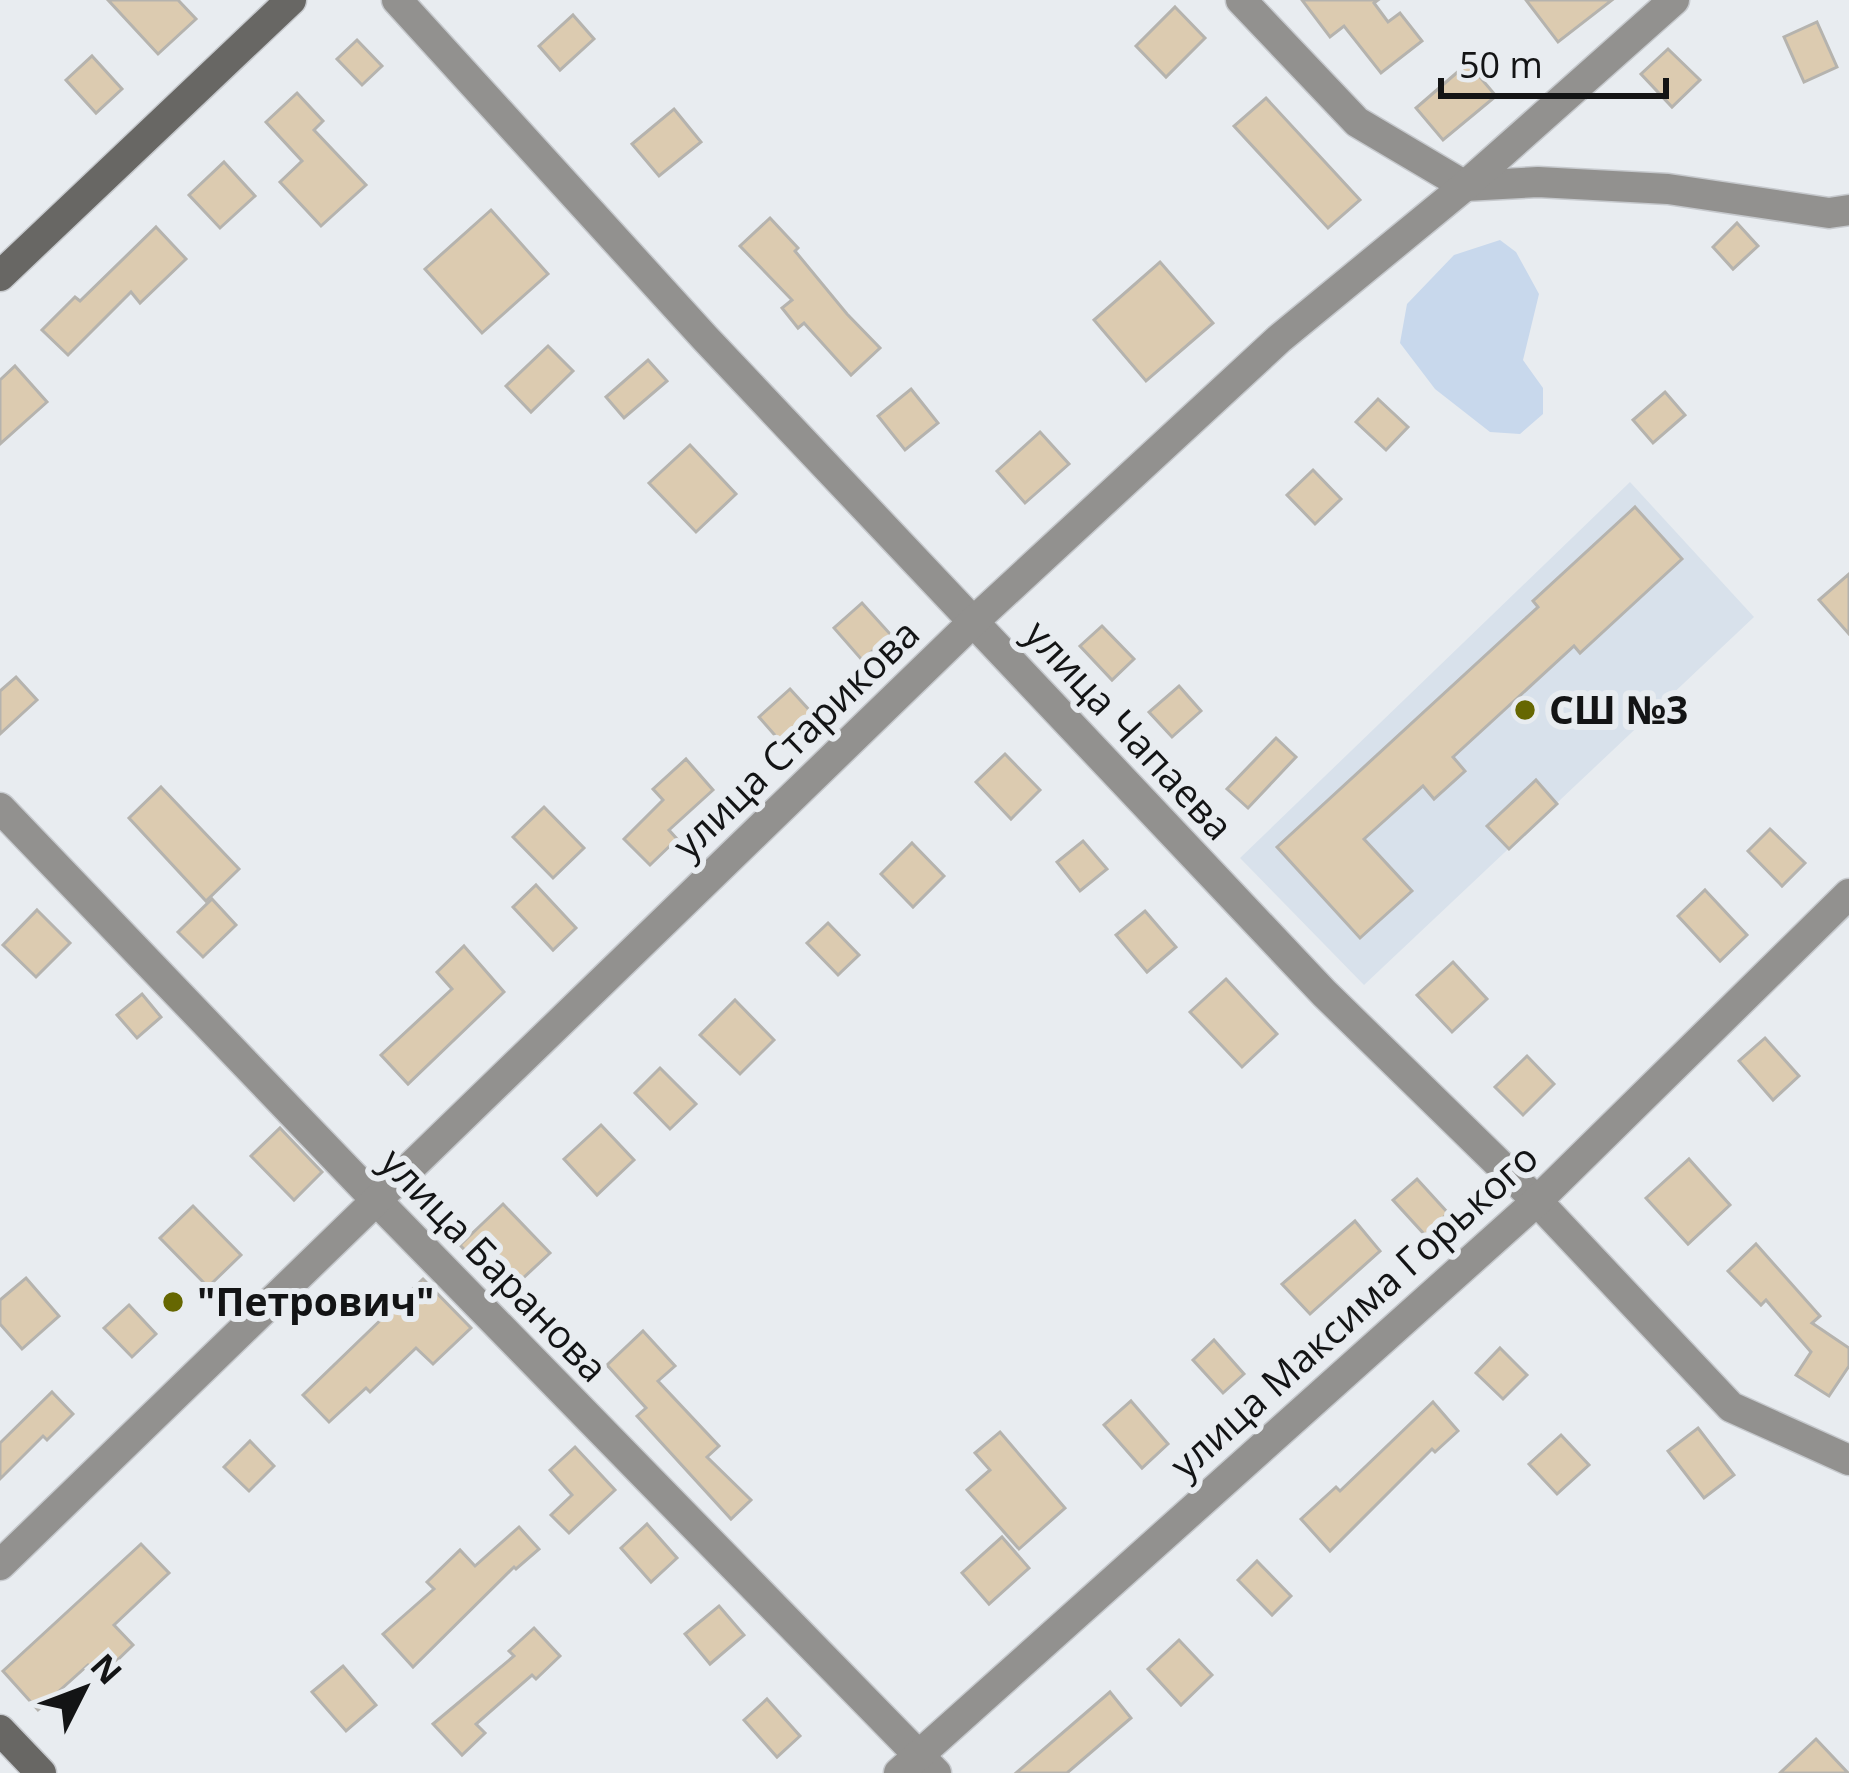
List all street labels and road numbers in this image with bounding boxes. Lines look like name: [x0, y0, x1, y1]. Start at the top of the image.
street label: улица Старикова: [660, 606, 930, 869]
street label: улица Чапаева: [1014, 607, 1246, 851]
street label: улица Максима Горького: [1158, 1130, 1548, 1490]
street label: улица Баранова: [370, 1135, 620, 1392]

